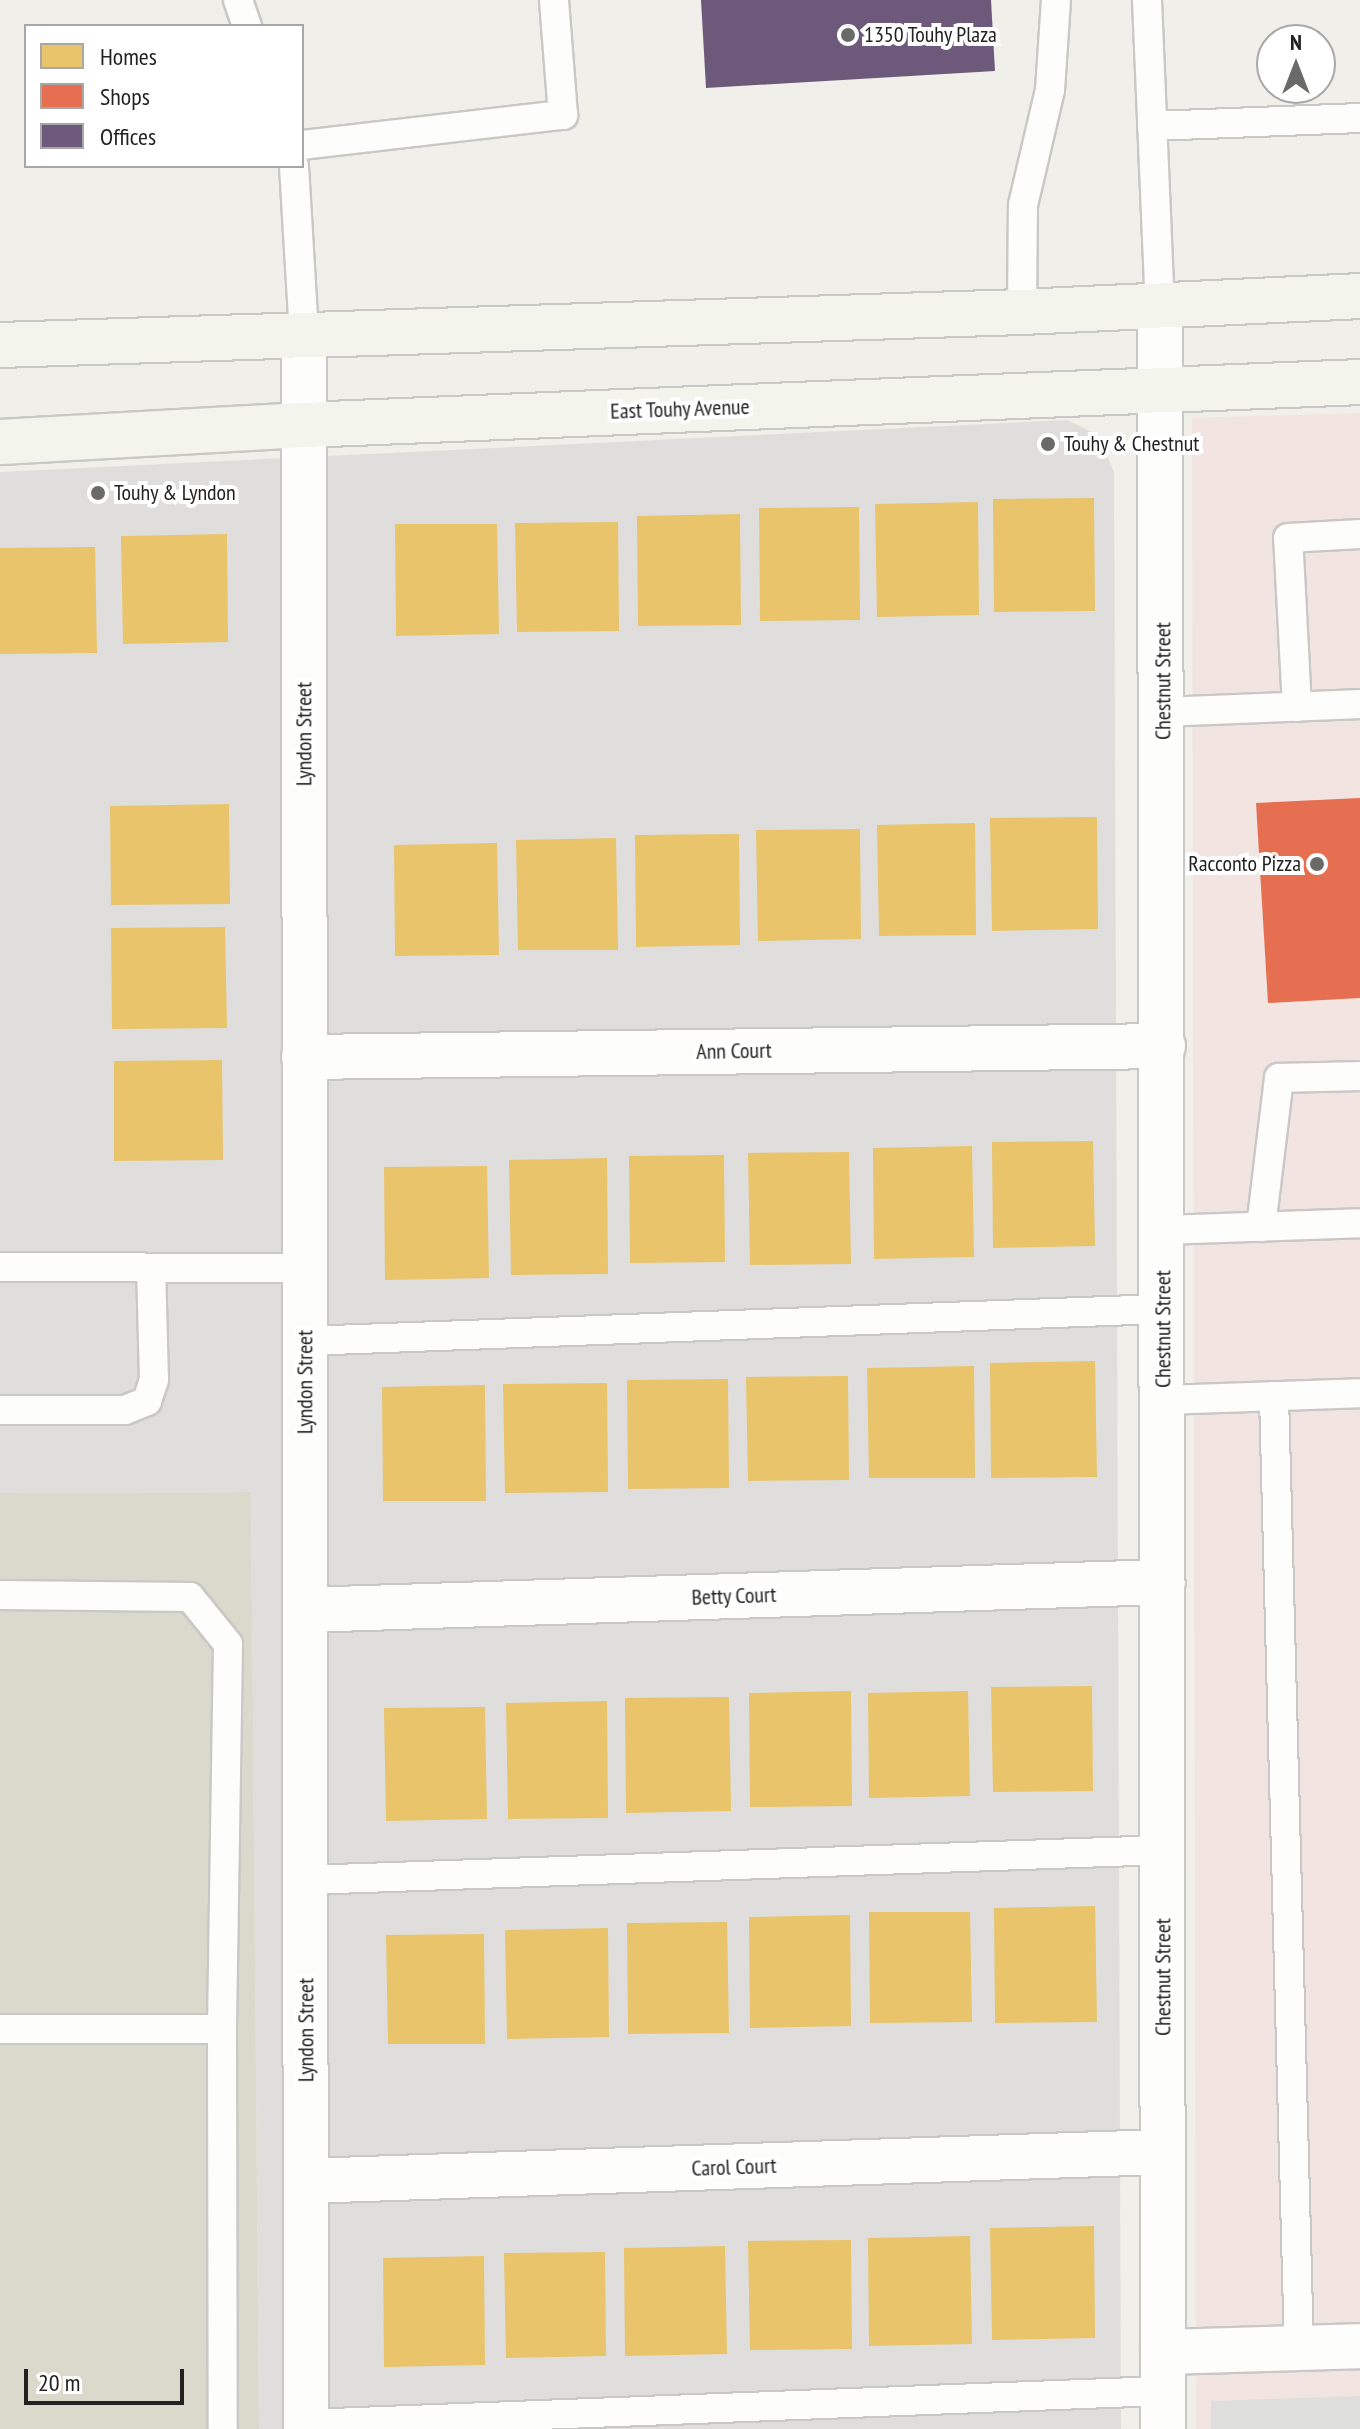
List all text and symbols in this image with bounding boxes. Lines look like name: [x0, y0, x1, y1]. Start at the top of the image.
place label: 1350 Touhy Plaza: [864, 22, 998, 48]
legend: [24, 24, 304, 168]
north arrow: [1256, 24, 1336, 104]
marker: 1350 Touhy Plaza: [839, 26, 857, 44]
text: N: [1290, 28, 1302, 56]
text: Homes: [100, 41, 157, 72]
text: Shops: [100, 81, 150, 112]
text: Offices: [100, 121, 156, 152]
street label: East Touhy Avenue: [609, 393, 751, 425]
place label: Touhy & Chestnut: [1064, 431, 1200, 457]
marker: Touhy & Chestnut: [1039, 435, 1057, 453]
place label: Touhy & Lyndon: [114, 480, 236, 506]
marker: Touhy & Lyndon: [89, 484, 107, 502]
street label: Chestnut Street: [1150, 622, 1176, 740]
street label: Lyndon Street: [291, 682, 317, 786]
place label: Racconto Pizza: [1188, 851, 1301, 877]
marker: Racconto Pizza: [1308, 855, 1326, 873]
street label: Ann Court: [696, 1037, 772, 1065]
street label: Chestnut Street: [1150, 1270, 1176, 1388]
street label: Lyndon Street: [292, 1330, 318, 1434]
street label: Betty Court: [691, 1581, 777, 1611]
street label: Chestnut Street: [1150, 1918, 1176, 2036]
street label: Lyndon Street: [293, 1978, 319, 2082]
street label: Carol Court: [691, 2152, 777, 2182]
scale bar: [28, 2353, 188, 2403]
text: 20 m: [38, 2367, 80, 2398]

